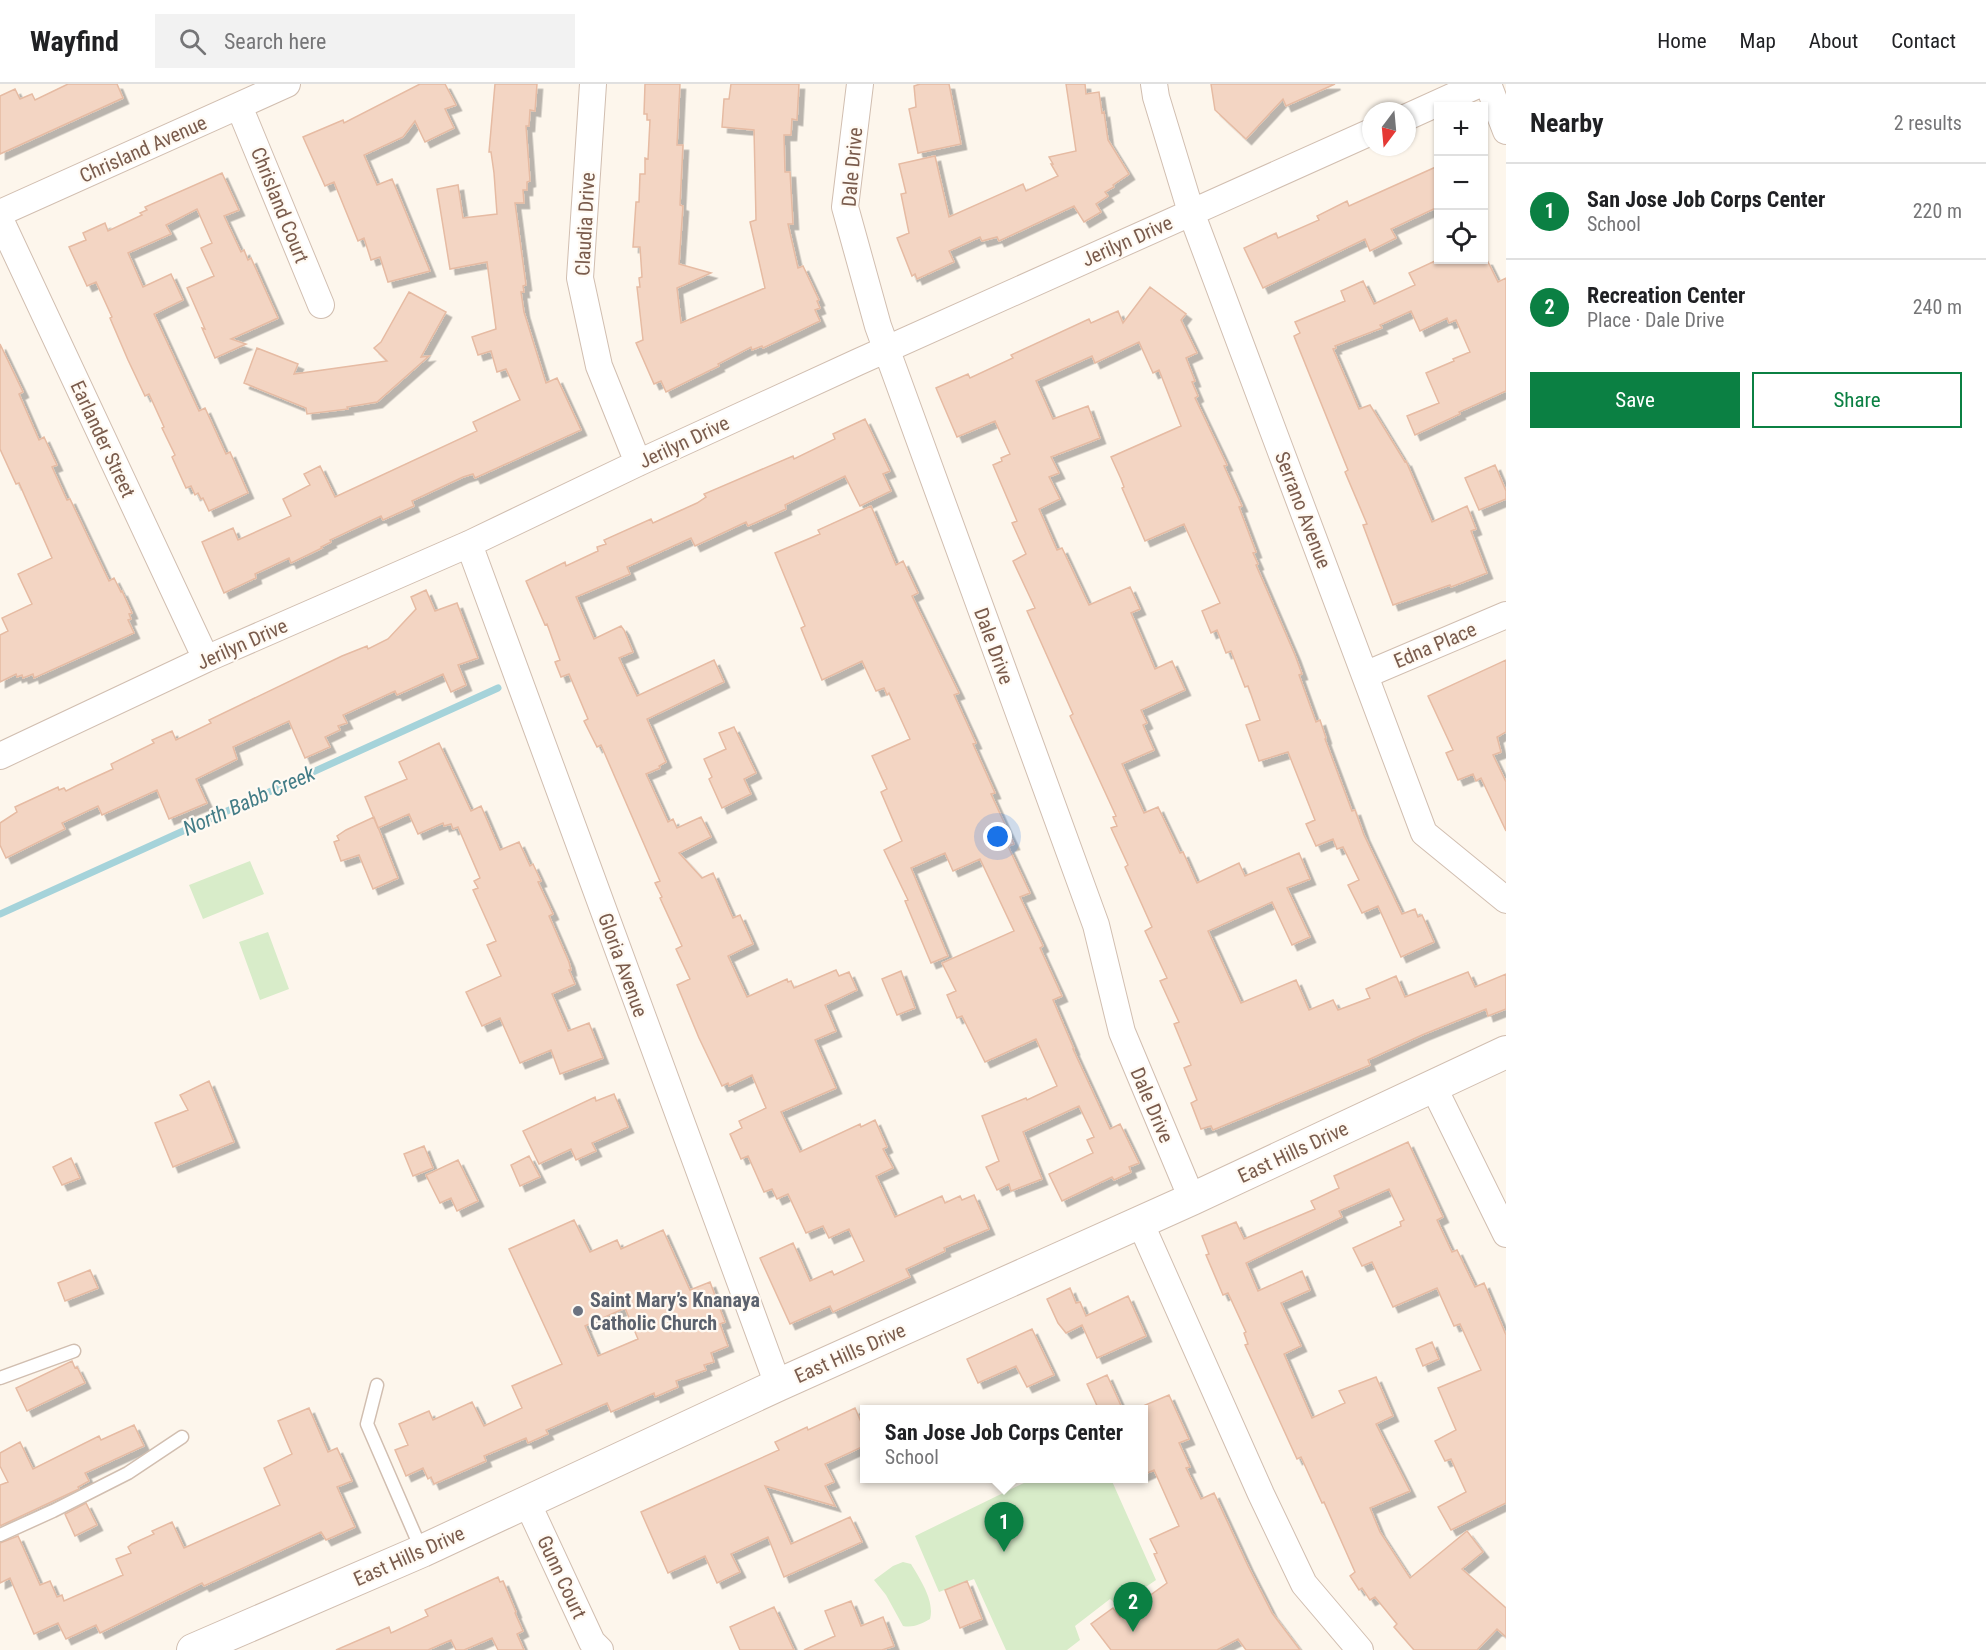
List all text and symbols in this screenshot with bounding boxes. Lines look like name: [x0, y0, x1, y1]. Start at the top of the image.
search box: [155, 14, 575, 68]
text: Wayfind: [30, 25, 119, 58]
icon: search: [176, 25, 209, 58]
text: Search here: [224, 29, 326, 54]
text: Home: [1657, 29, 1707, 53]
text: Map: [1740, 29, 1776, 53]
text: About: [1809, 29, 1858, 53]
text: Contact: [1891, 29, 1956, 53]
north arrow: [1362, 102, 1416, 156]
map controls: [1434, 102, 1488, 264]
button: +: [1434, 102, 1488, 156]
text: Nearby: [1530, 108, 1604, 138]
street label: Chrisland Avenue: [76, 110, 210, 188]
text: 2 results: [1894, 111, 1962, 135]
street label: Dale Drive: [837, 126, 867, 208]
street label: Chrisland Court: [246, 144, 314, 266]
button: −: [1434, 156, 1488, 210]
street label: Claudia Drive: [570, 172, 600, 276]
text: San Jose Job Corps Center: [1587, 187, 1825, 212]
text: 1: [1544, 199, 1555, 223]
text: 220 m: [1913, 199, 1962, 223]
street label: Jerilyn Drive: [1078, 210, 1176, 272]
button: locate: [1434, 210, 1488, 264]
text: School: [1587, 212, 1641, 236]
text: Recreation Center: [1587, 283, 1745, 308]
text: 2: [1544, 295, 1555, 319]
text: 240 m: [1913, 295, 1962, 319]
text: Place · Dale Drive: [1587, 308, 1724, 332]
button: Save: [1530, 372, 1740, 428]
button: Share: [1752, 372, 1962, 428]
street label: Earlander Street: [65, 377, 141, 501]
street label: Jerilyn Drive: [635, 411, 733, 473]
street label: Serrano Avenue: [1270, 448, 1336, 572]
street label: Dale Drive: [969, 605, 1019, 687]
street label: Jerilyn Drive: [193, 613, 291, 675]
street label: Edna Place: [1390, 617, 1480, 673]
water label: North Babb Creek: [179, 761, 319, 841]
your location: [983, 822, 1012, 851]
street label: Gloria Avenue: [593, 910, 653, 1020]
street label: Dale Drive: [1125, 1064, 1179, 1146]
street label: East Hills Drive: [1234, 1116, 1352, 1188]
place label: Saint Mary’s Knanaya Catholic Church: [590, 1288, 760, 1335]
marker: Saint Mary’s Knanaya Catholic Church: [571, 1304, 585, 1318]
street label: East Hills Drive: [791, 1318, 909, 1388]
popup: [860, 1405, 1148, 1483]
text: San Jose Job Corps Center: [885, 1420, 1123, 1445]
text: School: [885, 1445, 939, 1469]
pin: 1: [984, 1502, 1024, 1552]
street label: East Hills Drive: [350, 1521, 468, 1591]
street label: Gunn Court: [532, 1532, 592, 1622]
pin: 2: [1114, 1582, 1152, 1632]

